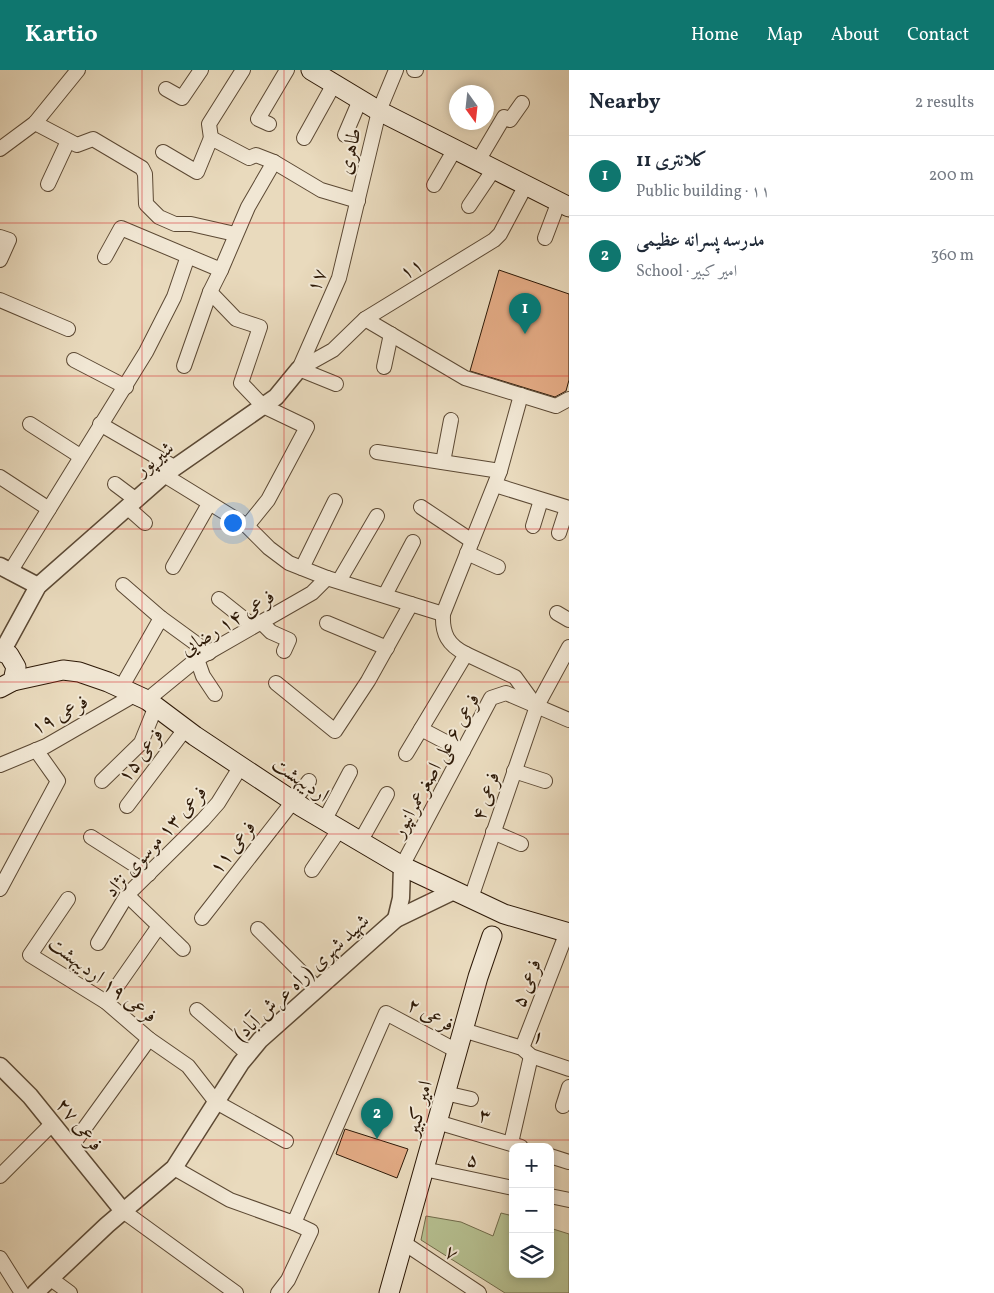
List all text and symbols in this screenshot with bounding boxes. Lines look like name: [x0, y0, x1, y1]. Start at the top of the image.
text: Kartio: [25, 18, 98, 52]
text: Home: [691, 23, 739, 48]
text: Map: [767, 23, 803, 48]
text: About: [831, 23, 879, 48]
text: Contact: [907, 23, 969, 48]
north arrow: [449, 85, 494, 130]
text: Nearby: [589, 88, 660, 117]
text: 2 results: [915, 92, 974, 114]
street label: طاهری: [332, 125, 370, 178]
text: کلانتری 11: [636, 148, 707, 174]
text: 1: [602, 165, 608, 187]
text: 200 m: [929, 165, 974, 187]
text: Public building · ۱۱: [636, 181, 770, 203]
text: مدرسه پسرانه عظیمی: [636, 228, 765, 254]
text: 2: [601, 245, 609, 267]
text: 360 m: [931, 245, 974, 267]
street label: ۱۱: [395, 252, 429, 288]
text: School · امیر کبیر: [636, 261, 737, 283]
street label: ۱۷: [301, 265, 335, 297]
pin: 1: [509, 293, 541, 334]
street label: شیرپور: [128, 435, 181, 485]
your location: [220, 510, 246, 536]
street label: فرعی ۱۴ رضایی: [175, 584, 281, 664]
street label: فرعی ۱۹: [26, 689, 94, 743]
street label: فرعی ۶ علی اصغرعمرانپور: [385, 689, 488, 845]
street label: فرعی ۱۵: [112, 723, 171, 789]
street label: اردیبهشت: [265, 751, 334, 810]
street label: فرعی ۴: [466, 768, 508, 825]
street label: فرعی ۱‍۳ موسوی نژاد: [99, 780, 214, 904]
street label: فرعی ۱۱: [204, 815, 264, 881]
street label: شهید شهری (راه عرش آباد): [228, 908, 376, 1049]
street label: فرعی ۱۹ اردیبهشت: [42, 930, 162, 1031]
street label: فرعی ۵: [506, 955, 550, 1012]
street label: فرعی ۲: [401, 992, 459, 1040]
street label: ۱: [527, 1023, 550, 1053]
street label: امیر کبیر: [399, 1078, 441, 1141]
street label: فرعی ۲۷: [48, 1093, 109, 1158]
pin: 2: [361, 1098, 393, 1139]
street label: ۳: [475, 1102, 494, 1132]
map controls: [509, 1143, 554, 1278]
button: +: [509, 1143, 554, 1188]
street label: ۵: [464, 1146, 481, 1176]
button: −: [509, 1188, 554, 1233]
button: layers: [509, 1233, 554, 1278]
street label: ۷: [438, 1239, 464, 1269]

